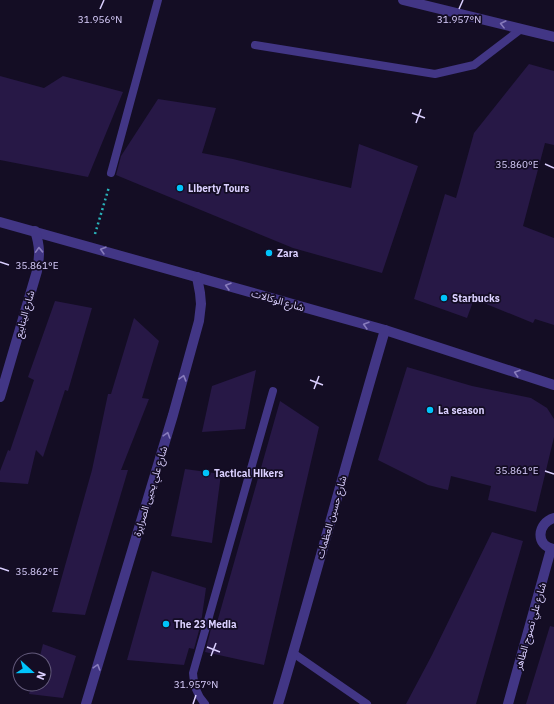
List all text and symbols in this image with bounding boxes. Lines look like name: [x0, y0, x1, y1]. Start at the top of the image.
text: 31.956°N: [78, 13, 122, 26]
text: 31.957°N: [437, 13, 481, 26]
one-way arrow: [499, 20, 506, 29]
text: 35.860°E: [495, 158, 539, 171]
place label: Liberty Tours: [188, 182, 249, 195]
marker: Liberty Tours: [175, 183, 185, 193]
one-way arrow: [35, 247, 44, 253]
one-way arrow: [100, 247, 106, 255]
place label: Zara: [277, 247, 299, 260]
marker: Zara: [264, 248, 274, 258]
text: 35.861°E: [15, 259, 59, 272]
one-way arrow: [225, 282, 232, 291]
street label: شارع الوكالات: [250, 287, 306, 315]
street label: شارع الينابيع: [12, 289, 38, 340]
place label: Starbucks: [452, 292, 500, 305]
marker: Starbucks: [439, 293, 449, 303]
one-way arrow: [363, 321, 370, 330]
one-way arrow: [514, 370, 521, 378]
one-way arrow: [178, 374, 187, 381]
place label: La season: [438, 404, 484, 417]
marker: La season: [425, 405, 435, 415]
one-way arrow: [162, 432, 171, 439]
street label: شارع علي يحيى الصرايرة: [131, 444, 172, 538]
text: 35.861°E: [495, 464, 539, 477]
place label: Tactical Hikers: [214, 467, 283, 480]
marker: Tactical Hikers: [201, 468, 211, 478]
street label: شارع حسين العظمات: [313, 474, 351, 560]
text: 35.862°E: [15, 565, 59, 578]
street label: شارع علي نصوح الطاهر: [512, 581, 550, 672]
place label: The 23 Media: [174, 618, 237, 631]
marker: The 23 Media: [161, 619, 171, 629]
north arrow: [12, 652, 52, 692]
one-way arrow: [92, 663, 101, 670]
text: N: [33, 669, 49, 682]
text: 31.957°N: [174, 678, 218, 691]

